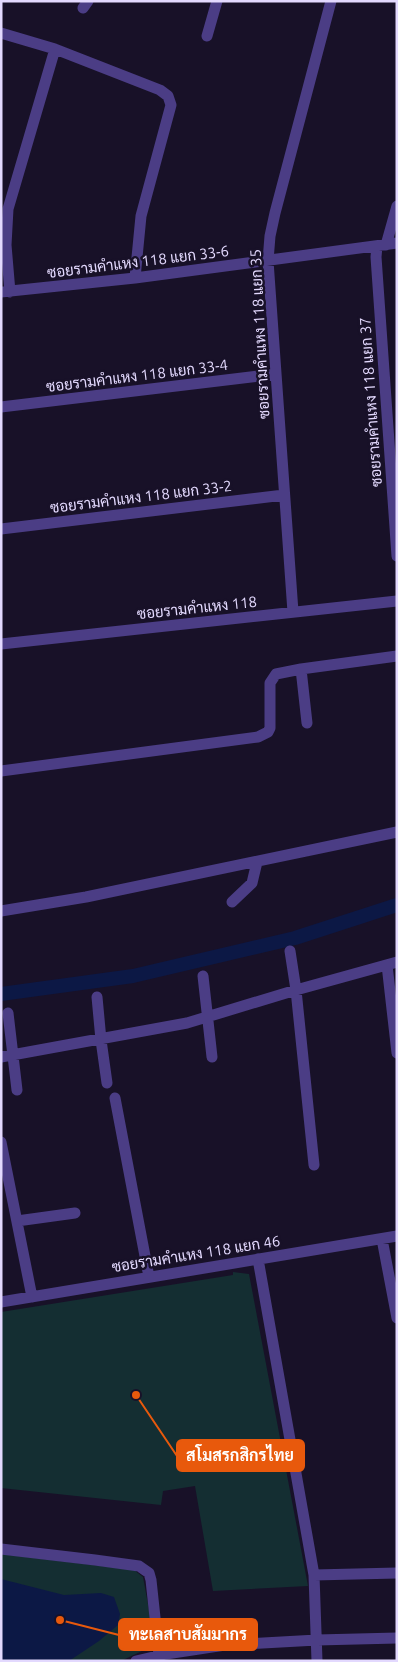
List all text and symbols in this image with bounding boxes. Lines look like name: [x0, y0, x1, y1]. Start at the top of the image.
street label: ซอยรามคำแหง 118 แยก 33-6: [46, 242, 230, 281]
street label: ซอยรามคำแหง 118 แยก 35: [247, 249, 272, 419]
street label: ซอยรามคำแหง 118 แยก 37: [356, 317, 385, 488]
street label: ซอยรามคำแหง 118 แยก 33-4: [45, 356, 229, 395]
street label: ซอยรามคำแหง 118 แยก 33-2: [49, 477, 233, 516]
street label: ซอยรามคำแหง 118: [136, 593, 258, 622]
street label: ซอยรามคำแหง 118 แยก 46: [111, 1232, 281, 1275]
callout: สโมสรกสิกรไทย: [177, 1440, 304, 1471]
text: สโมสรกสิกรไทย: [186, 1444, 294, 1464]
callout: ทะเลสาบสัมมากร: [119, 1619, 257, 1650]
text: ทะเลสาบสัมมากร: [129, 1624, 247, 1643]

